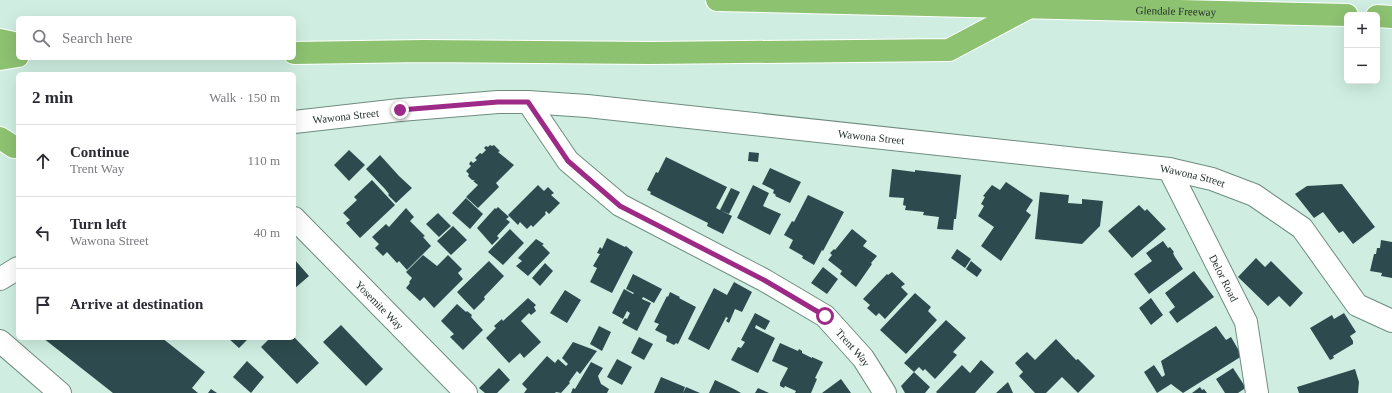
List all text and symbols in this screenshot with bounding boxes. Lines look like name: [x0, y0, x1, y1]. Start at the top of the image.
street label: Glendale Freeway: [1136, 4, 1217, 18]
map controls: [1344, 12, 1380, 84]
button: +: [1344, 12, 1380, 48]
search box: [16, 16, 296, 60]
icon: search: [30, 27, 52, 49]
text: Search here: [62, 30, 132, 46]
button: −: [1344, 48, 1380, 84]
text: 2 min: [32, 88, 73, 107]
text: Walk · 150 m: [209, 90, 280, 105]
route end: [391, 101, 409, 119]
street label: Wawona Street: [312, 106, 379, 126]
street label: Wawona Street: [837, 127, 905, 146]
text: Continue: [70, 144, 129, 160]
icon: ahead: [32, 150, 54, 172]
text: 110 m: [248, 153, 280, 168]
text: Trent Way: [70, 161, 124, 176]
street label: Wawona Street: [1160, 162, 1227, 189]
text: Turn left: [70, 216, 127, 232]
icon: left: [32, 222, 54, 244]
text: 40 m: [254, 225, 280, 240]
text: Wawona Street: [70, 233, 149, 248]
street label: Delor Road: [1207, 252, 1241, 304]
street label: Yosemite Way: [353, 278, 406, 332]
icon: arrive: [32, 294, 54, 316]
text: Arrive at destination: [70, 296, 203, 312]
route start: [816, 307, 834, 325]
street label: Trent Way: [834, 326, 873, 369]

